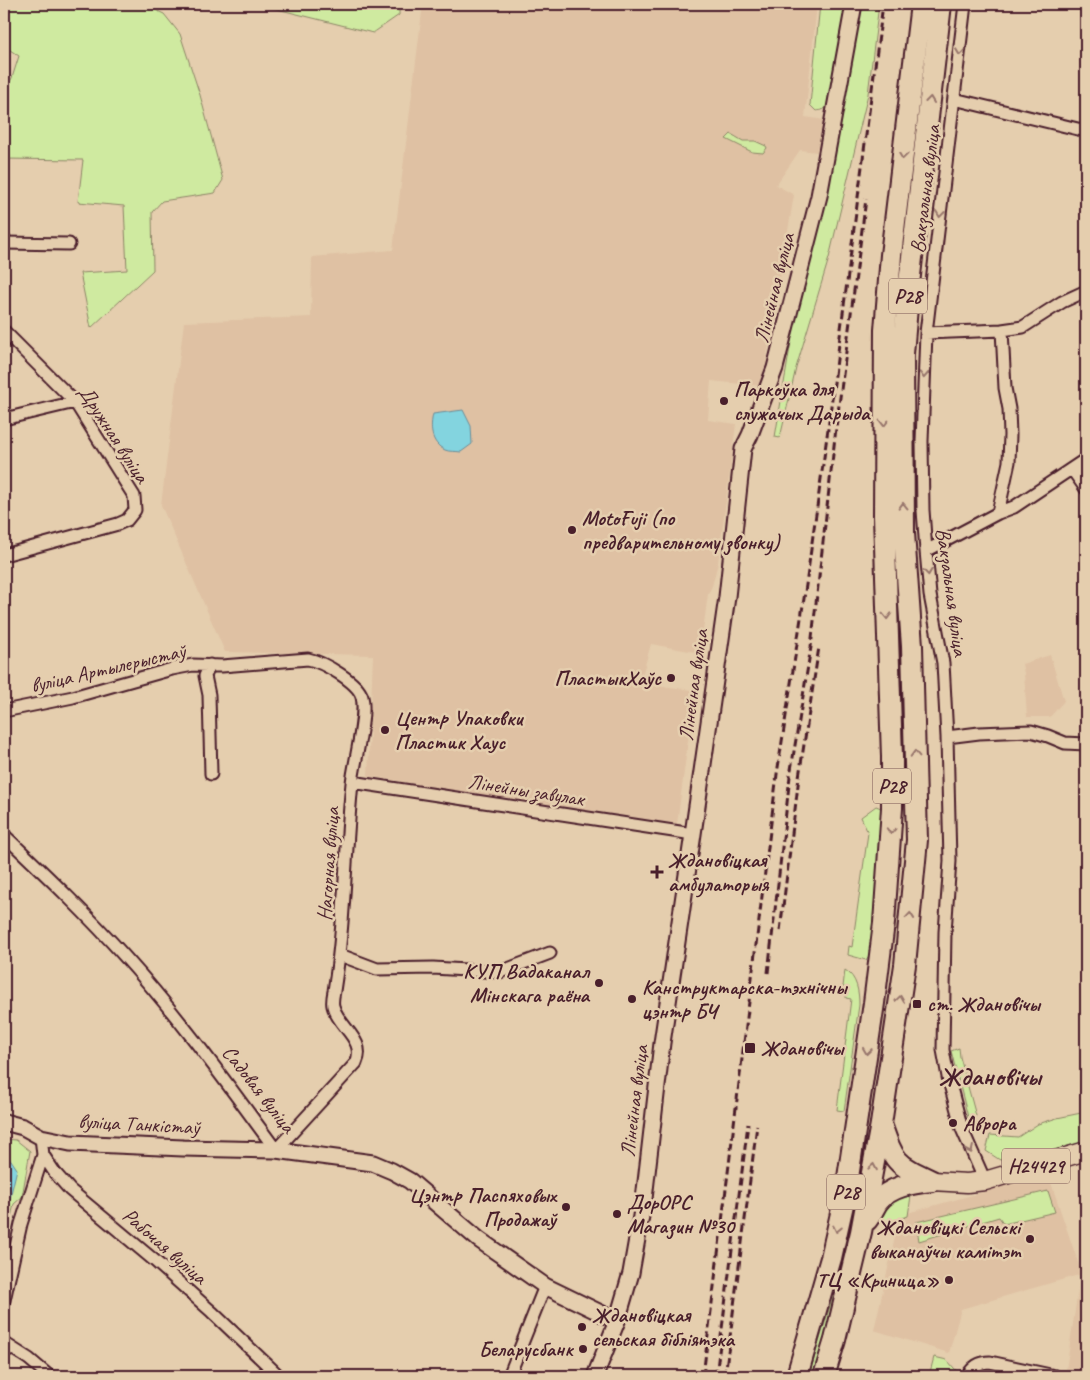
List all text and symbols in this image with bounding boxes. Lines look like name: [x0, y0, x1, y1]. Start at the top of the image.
one-way arrow: [955, 48, 966, 56]
one-way arrow: [924, 95, 935, 103]
street label: Вакзальная вуліца: [904, 122, 946, 254]
one-way arrow: [898, 153, 909, 161]
one-way arrow: [936, 209, 946, 218]
street label: Лінейная вуліца: [748, 229, 801, 346]
road number: Р28: [889, 278, 927, 314]
one-way arrow: [919, 372, 929, 379]
place label: Паркоўка для служачых Дарыда: [734, 376, 871, 426]
street label: Дружная вуліца: [73, 380, 156, 489]
marker: Паркоўка для служачых Дарыда: [718, 395, 730, 407]
one-way arrow: [879, 420, 889, 427]
one-way arrow: [898, 501, 908, 509]
place label: MotoFuji (по предварительному звонку): [582, 505, 782, 556]
marker: MotoFuji (по предварительному звонку): [566, 524, 578, 536]
street label: Вакзальная вуліца: [930, 526, 974, 659]
one-way arrow: [922, 569, 933, 577]
one-way arrow: [882, 612, 892, 620]
street label: Лінейная вуліца: [672, 626, 714, 742]
street label: вуліца Артылерыстаў: [28, 637, 189, 698]
place label: ПластыкХаўс: [555, 665, 662, 691]
marker: ПластыкХаўс: [665, 672, 677, 684]
place label: Центр Упаковки Пластик Хаус: [395, 705, 524, 755]
marker: Центр Упаковки Пластик Хаус: [379, 724, 391, 736]
one-way arrow: [910, 750, 921, 758]
street label: Лінейны завулак: [466, 768, 588, 813]
road number: Р28: [873, 768, 911, 804]
street label: Нагорная вуліца: [311, 805, 345, 922]
one-way arrow: [885, 827, 896, 835]
place label: Ждановіцкая амбулаторыя: [668, 847, 770, 898]
marker: Ждановіцкая амбулаторыя: [650, 865, 664, 879]
one-way arrow: [904, 912, 915, 920]
place label: КУП Вадаканал Мінскага раёна: [463, 958, 591, 1008]
place label: Канструктарска-тэхнічны цэнтр БЧ: [642, 974, 849, 1024]
marker: КУП Вадаканал Мінскага раёна: [593, 977, 605, 989]
place label: ст. Ждановічы: [927, 991, 1042, 1017]
marker: Канструктарска-тэхнічны цэнтр БЧ: [626, 993, 638, 1005]
one-way arrow: [894, 994, 905, 1002]
marker: ст. Ждановічы: [911, 998, 923, 1010]
place label: Ждановічы: [761, 1035, 846, 1061]
street label: Садовая вуліца: [217, 1040, 302, 1140]
marker: Ждановічы: [743, 1041, 757, 1055]
street label: Лінейная вуліца: [614, 1042, 654, 1158]
one-way arrow: [862, 1048, 873, 1056]
district label: Ждановічы: [939, 1060, 1044, 1093]
street label: вуліца Танкістаў: [78, 1108, 202, 1140]
place label: Аврора: [963, 1110, 1018, 1136]
marker: Аврора: [947, 1117, 959, 1129]
one-way arrow: [964, 1145, 974, 1154]
road number: Н24429: [1002, 1148, 1070, 1184]
one-way arrow: [868, 1162, 878, 1171]
road number: Р28: [827, 1174, 865, 1210]
place label: Цэнтр Паспяховых Продажаў: [409, 1182, 558, 1232]
place label: ДорОРС Магазин №30: [627, 1189, 736, 1240]
marker: Цэнтр Паспяховых Продажаў: [560, 1201, 572, 1213]
street label: Рабочая вуліца: [117, 1202, 214, 1291]
marker: ДорОРС Магазин №30: [611, 1208, 623, 1220]
place label: Ждановіцкі Сельскі выканаўчы камітэт: [869, 1214, 1023, 1264]
one-way arrow: [833, 1224, 843, 1233]
marker: Ждановіцкі Сельскі выканаўчы камітэт: [1024, 1233, 1036, 1245]
place label: ТЦ «Криница»: [816, 1267, 939, 1293]
marker: ТЦ «Криница»: [943, 1274, 955, 1286]
place label: Ждановіцкая сельская бібліятэка: [592, 1302, 736, 1352]
marker: Ждановіцкая сельская бібліятэка: [576, 1321, 588, 1333]
place label: Беларусбанк: [479, 1336, 574, 1362]
marker: Беларусбанк: [577, 1343, 589, 1355]

